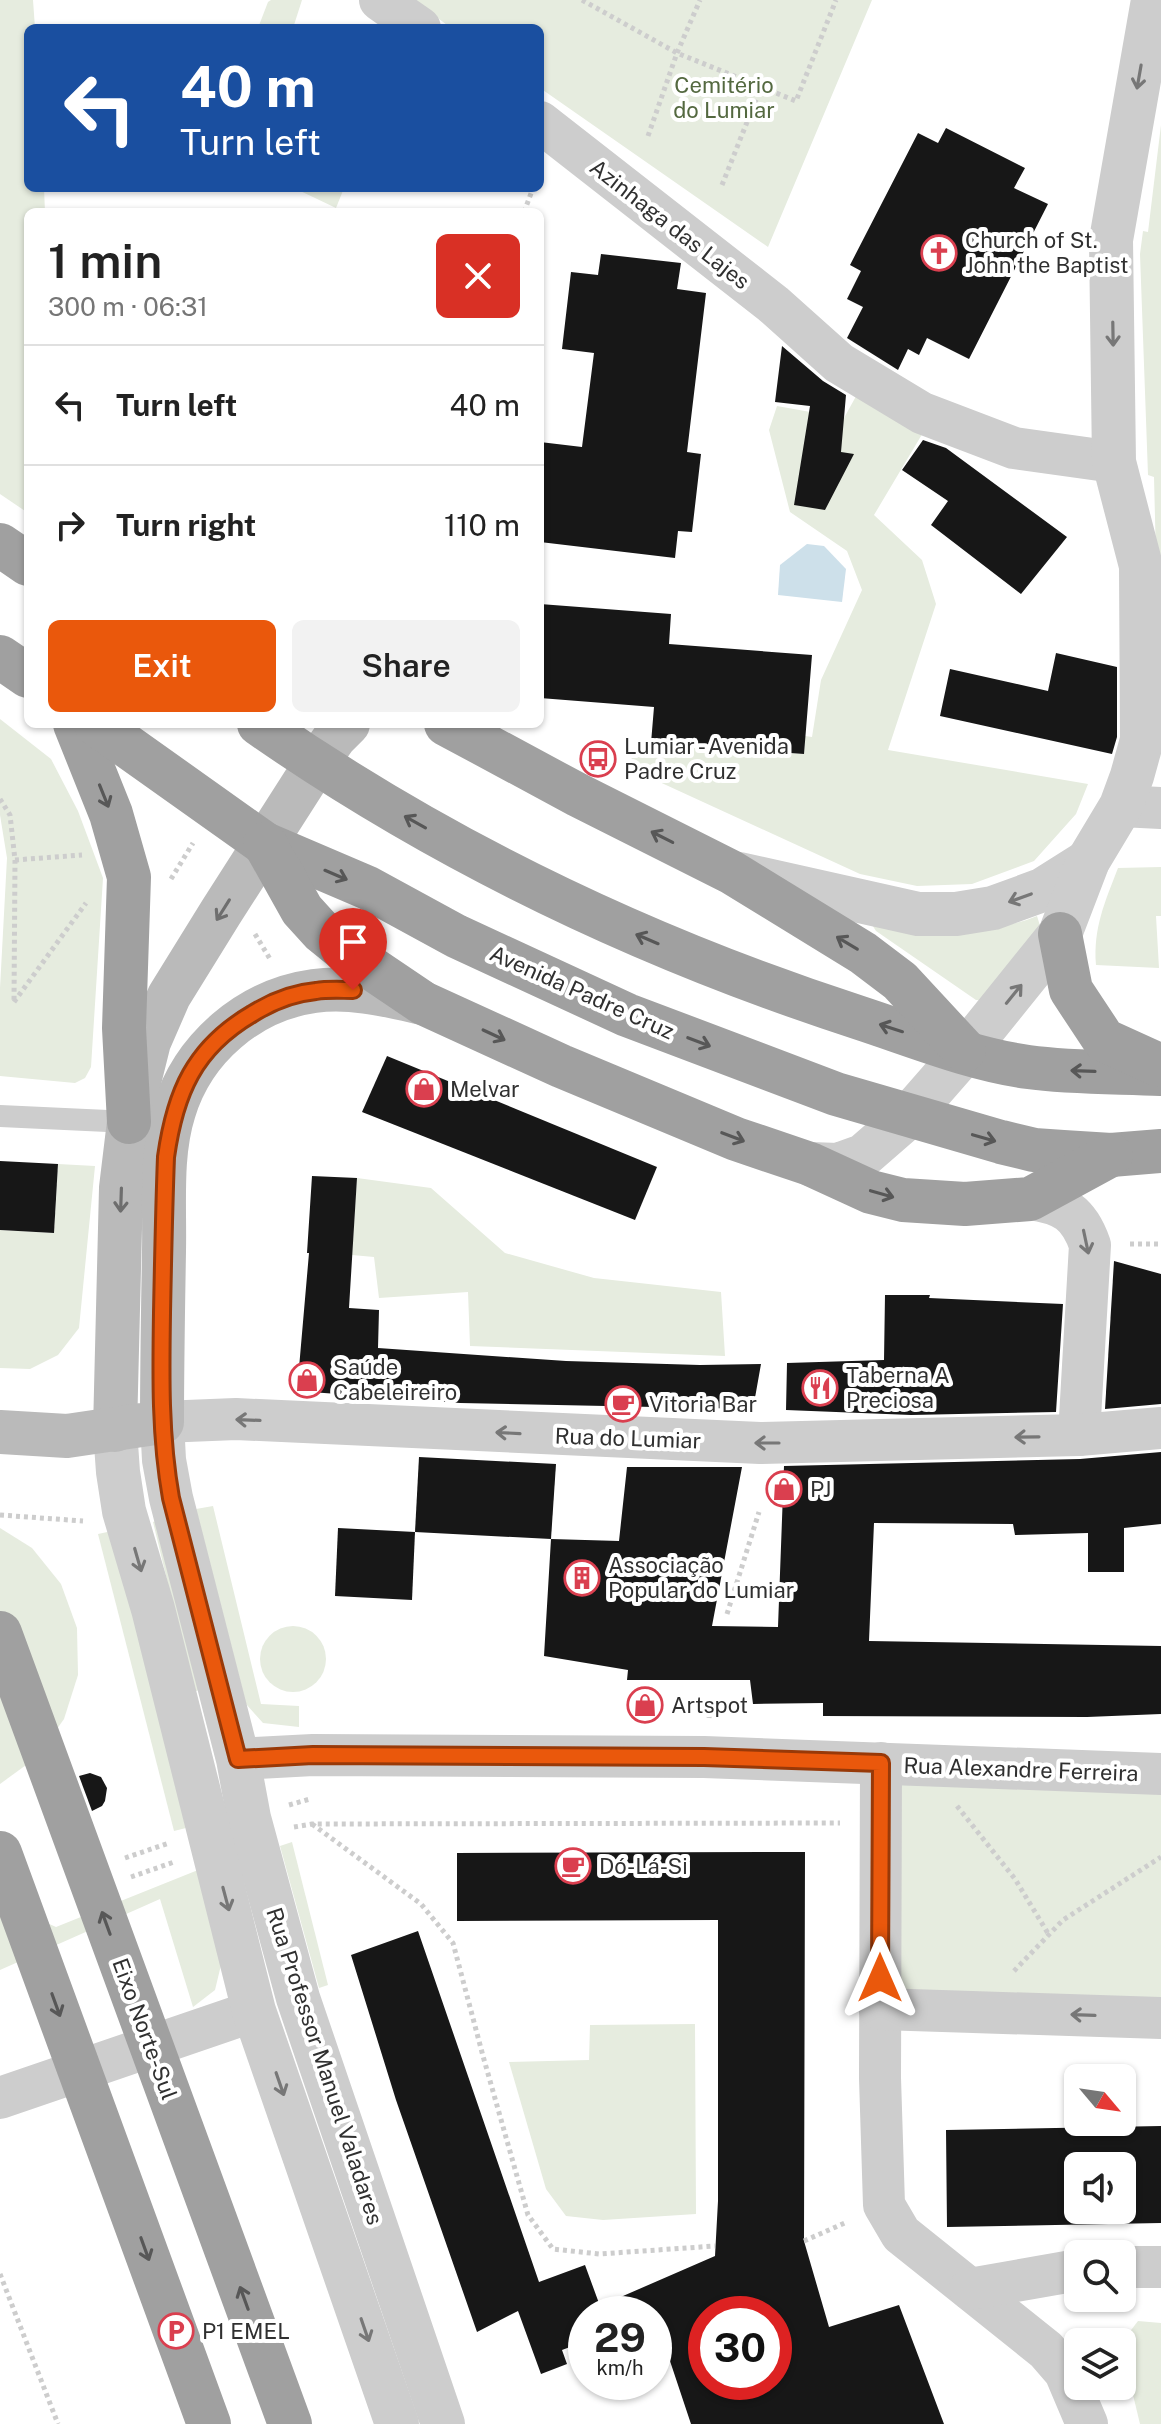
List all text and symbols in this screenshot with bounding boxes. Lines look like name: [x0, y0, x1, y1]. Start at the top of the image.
text: 40 m: [180, 54, 316, 120]
icon: left: [48, 56, 152, 160]
one-way arrow: [1131, 64, 1146, 89]
park label: Cemitério do Lumiar: [673, 72, 775, 123]
text: Turn left: [180, 121, 321, 163]
street label: Azinhaga das Lajes: [585, 154, 755, 294]
place label: Church of St. John the Baptist: [965, 227, 1129, 278]
text: 1 min: [48, 232, 162, 289]
button: close: [436, 234, 520, 318]
church icon: Church of St. John the Baptist: [920, 234, 958, 272]
text: 300 m · 06:31: [48, 291, 208, 322]
one-way arrow: [1105, 320, 1120, 347]
icon: left: [48, 383, 92, 427]
text: Turn left: [116, 387, 237, 423]
text: 40 m: [450, 387, 520, 423]
icon: right: [48, 503, 92, 547]
text: Turn right: [116, 507, 256, 543]
text: 110 m: [444, 507, 520, 543]
button: Exit: [48, 620, 276, 712]
button: Share: [292, 620, 520, 712]
place label: Lumiar - Avenida Padre Cruz: [624, 733, 789, 784]
bus stop icon: Lumiar - Avenida Padre Cruz: [579, 740, 617, 778]
one-way arrow: [98, 783, 112, 808]
one-way arrow: [404, 814, 427, 830]
one-way arrow: [650, 828, 674, 844]
one-way arrow: [324, 868, 348, 883]
one-way arrow: [1008, 892, 1032, 906]
one-way arrow: [214, 898, 230, 921]
pin: [319, 908, 387, 990]
icon: arrive: [331, 920, 375, 964]
one-way arrow: [635, 930, 660, 945]
one-way arrow: [836, 934, 859, 950]
street label: Avenida Padre Cruz: [486, 940, 678, 1044]
one-way arrow: [1005, 984, 1022, 1005]
one-way arrow: [879, 1020, 904, 1034]
one-way arrow: [481, 1028, 505, 1043]
one-way arrow: [686, 1036, 711, 1051]
one-way arrow: [1070, 1064, 1097, 1079]
shop icon: Melvar: [405, 1070, 443, 1108]
place label: Melvar: [450, 1076, 520, 1102]
one-way arrow: [720, 1131, 745, 1145]
one-way arrow: [971, 1131, 997, 1146]
one-way arrow: [113, 1186, 128, 1213]
one-way arrow: [868, 1188, 894, 1203]
one-way arrow: [1079, 1228, 1094, 1254]
place label: Saúde Cabeleireiro: [333, 1354, 457, 1405]
shop icon: Saúde Cabeleireiro: [288, 1361, 326, 1399]
place label: Taberna A Preciosa: [846, 1362, 950, 1413]
restaurant icon: Taberna A Preciosa: [801, 1369, 839, 1407]
cafe icon: Vitoria Bar: [604, 1385, 642, 1423]
place label: Vitoria Bar: [649, 1391, 757, 1417]
one-way arrow: [235, 1412, 262, 1427]
street label: Rua do Lumiar: [554, 1422, 702, 1454]
one-way arrow: [495, 1425, 522, 1440]
one-way arrow: [1014, 1429, 1041, 1444]
one-way arrow: [754, 1435, 781, 1451]
shop icon: PJ: [765, 1470, 803, 1508]
place label: PJ: [810, 1476, 831, 1502]
one-way arrow: [131, 1547, 146, 1573]
place label: Associação Popular do Lumiar: [608, 1552, 794, 1603]
building icon: Associação Popular do Lumiar: [563, 1559, 601, 1597]
shop icon: Artspot: [626, 1686, 664, 1724]
place label: Artspot: [671, 1692, 748, 1718]
street label: Rua Alexandre Ferreira: [903, 1752, 1139, 1786]
cafe icon: Dó-Lá-Si: [554, 1847, 592, 1885]
place label: Dó-Lá-Si: [599, 1853, 688, 1879]
one-way arrow: [220, 1886, 235, 1912]
street label: Rua Professor Manuel Valadares: [261, 1904, 389, 2228]
one-way arrow: [98, 1911, 112, 1935]
position arrow: [838, 1936, 922, 2020]
street label: Eixo Norte-Sul: [107, 1955, 183, 2103]
one-way arrow: [49, 1992, 64, 2017]
one-way arrow: [1070, 2008, 1097, 2023]
north arrow: [1064, 2064, 1136, 2136]
map controls: [1064, 2064, 1136, 2400]
one-way arrow: [273, 2072, 288, 2097]
button: sound: [1064, 2152, 1136, 2224]
one-way arrow: [139, 2237, 153, 2261]
button: search: [1064, 2240, 1136, 2312]
one-way arrow: [235, 2286, 250, 2311]
speed limit sign: 30: [688, 2296, 792, 2400]
parking icon: P1 EMEL: [157, 2312, 195, 2350]
text: 29: [594, 2314, 646, 2361]
one-way arrow: [359, 2317, 373, 2342]
place label: P1 EMEL: [202, 2318, 290, 2344]
button: layers: [1064, 2328, 1136, 2400]
text: km/h: [596, 2356, 644, 2380]

